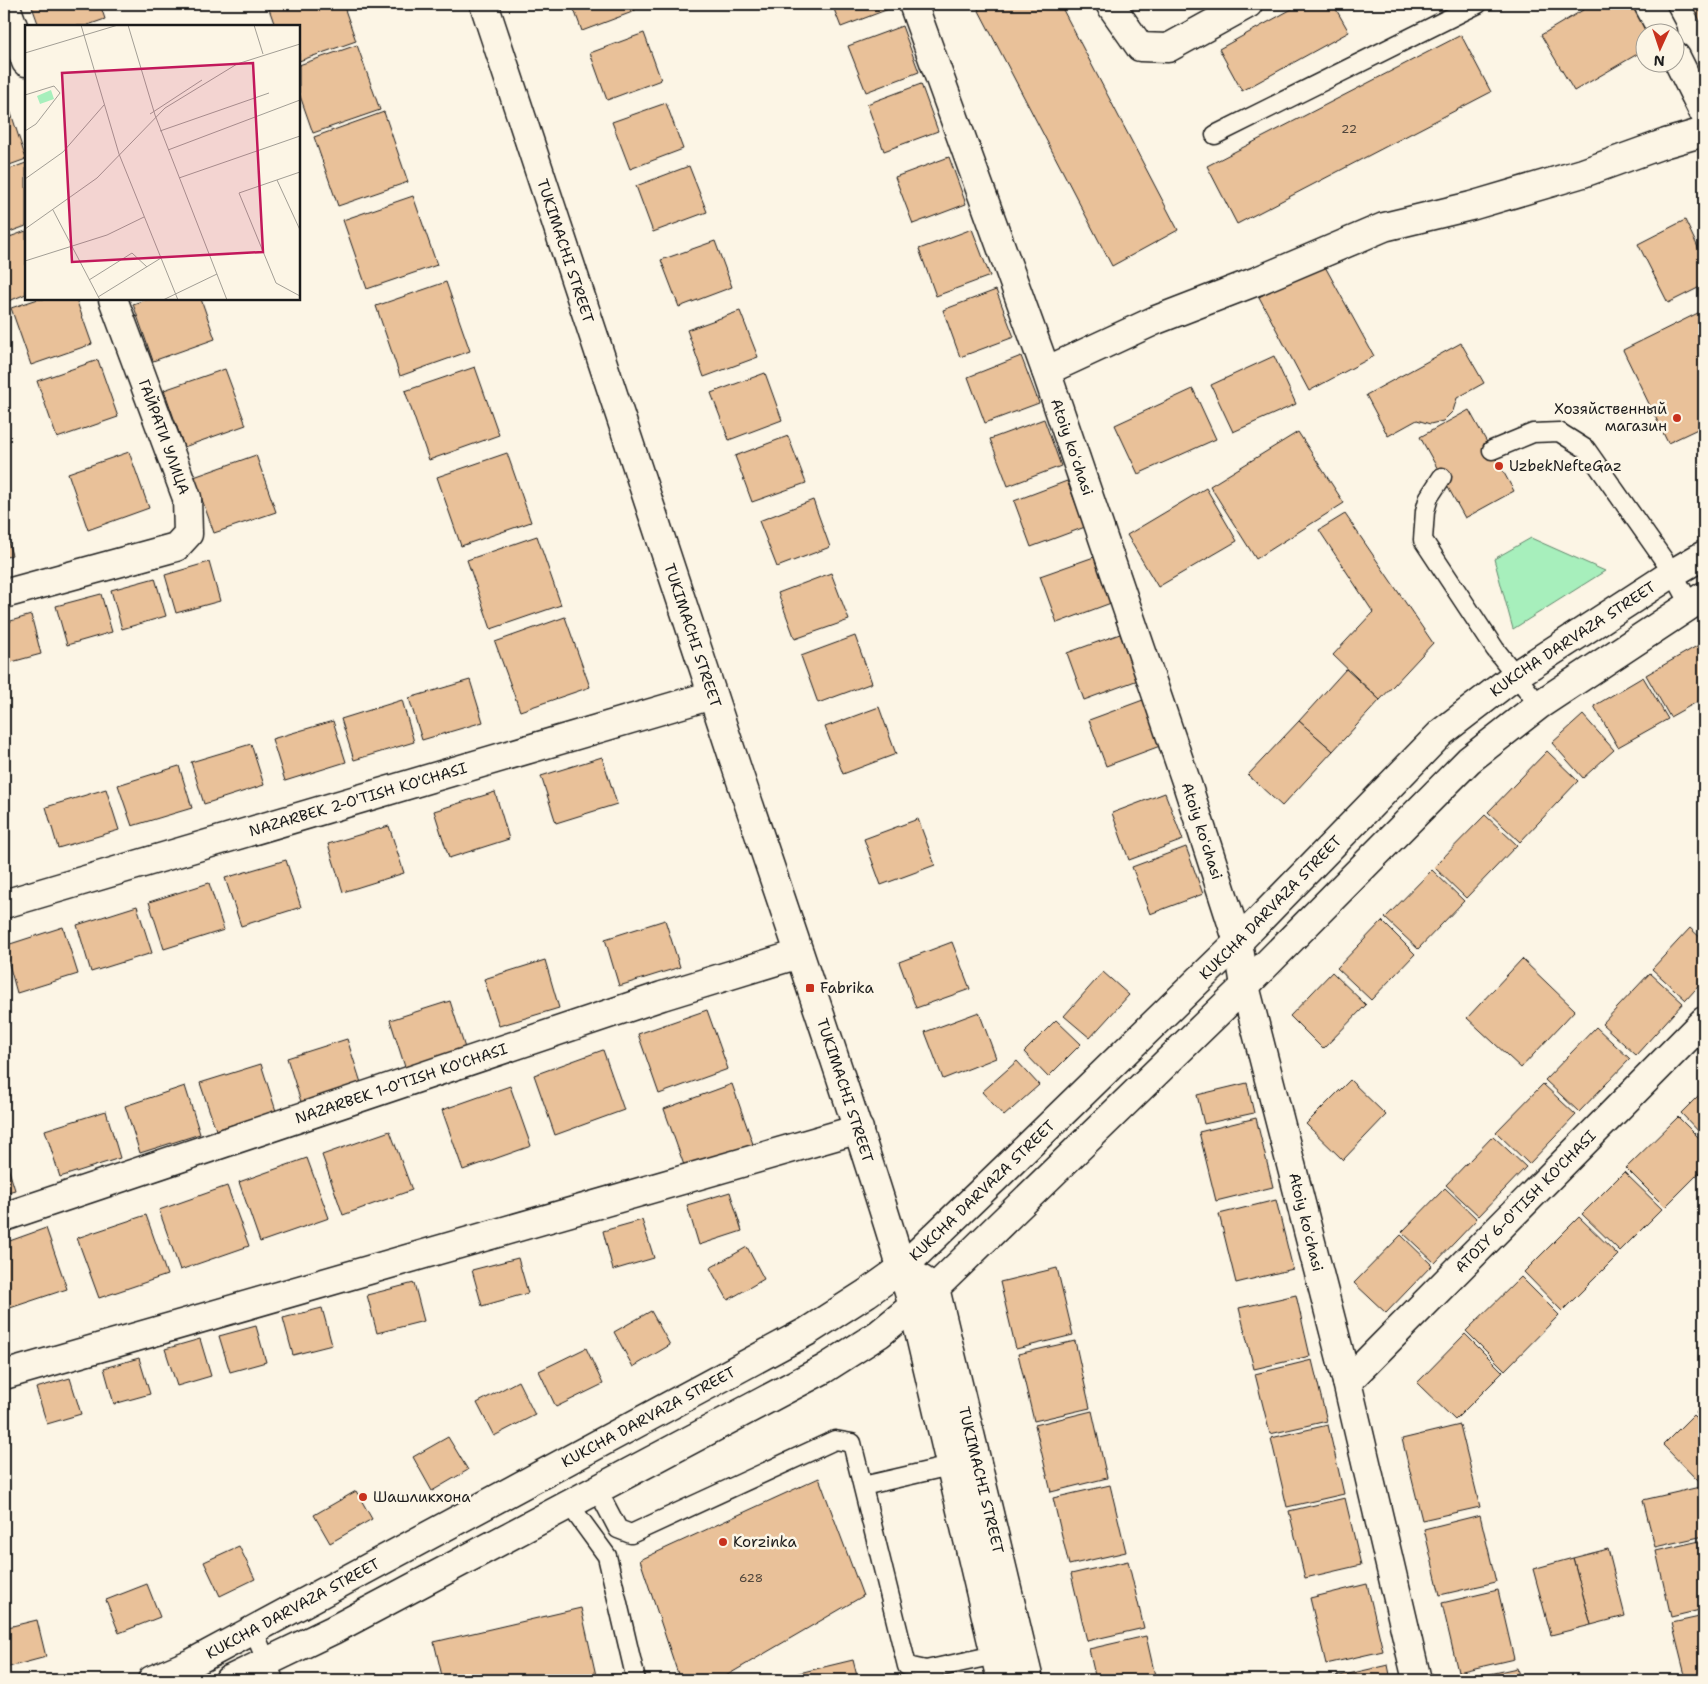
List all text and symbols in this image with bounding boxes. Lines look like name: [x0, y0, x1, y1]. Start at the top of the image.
north arrow: [1636, 22, 1686, 72]
inset map: [25, 25, 300, 300]
text: N: [1653, 52, 1665, 70]
house number: 22: [1341, 121, 1357, 137]
street label: TUKIMACHI STREET: [532, 176, 598, 326]
street label: ГАЙРАТИ УЛИЦА: [134, 376, 195, 497]
street label: Atoiy koʻchasi: [1046, 396, 1098, 498]
place label: Хозяйственный магазин: [1554, 399, 1667, 436]
marker: Хозяйственный магазин: [1671, 412, 1683, 424]
place label: UzbekNefteGaz: [1509, 456, 1622, 476]
marker: UzbekNefteGaz: [1493, 460, 1505, 472]
street label: TUKIMACHI STREET: [659, 561, 726, 710]
street label: KUKCHA DARVAZA STREET: [1486, 577, 1660, 701]
street label: NAZARBEK 2-O'TISH KO'CHASI: [246, 758, 469, 841]
street label: Atoiy koʻchasi: [1177, 780, 1227, 882]
street label: KUKCHA DARVAZA STREET: [1195, 831, 1346, 984]
place label: Fabrika: [820, 978, 874, 998]
marker: Fabrika: [804, 982, 816, 994]
street label: TUKIMACHI STREET: [812, 1016, 878, 1165]
street label: NAZARBEK 1-O'TISH KO'CHASI: [292, 1039, 510, 1129]
street label: KUKCHA DARVAZA STREET: [905, 1116, 1059, 1265]
street label: ATOIY 6-O'TISH KO'CHASI: [1451, 1126, 1600, 1277]
street label: Atoiy koʻchasi: [1284, 1171, 1328, 1273]
street label: KUKCHA DARVAZA STREET: [558, 1362, 739, 1472]
street label: TUKIMACHI STREET: [954, 1405, 1008, 1556]
place label: Шашликхона: [373, 1487, 471, 1507]
marker: Шашликхона: [357, 1491, 369, 1503]
place label: Korzinka: [733, 1532, 797, 1552]
marker: Korzinka: [717, 1536, 729, 1548]
street label: KUKCHA DARVAZA STREET: [202, 1554, 383, 1664]
house number: 628: [739, 1570, 763, 1586]

